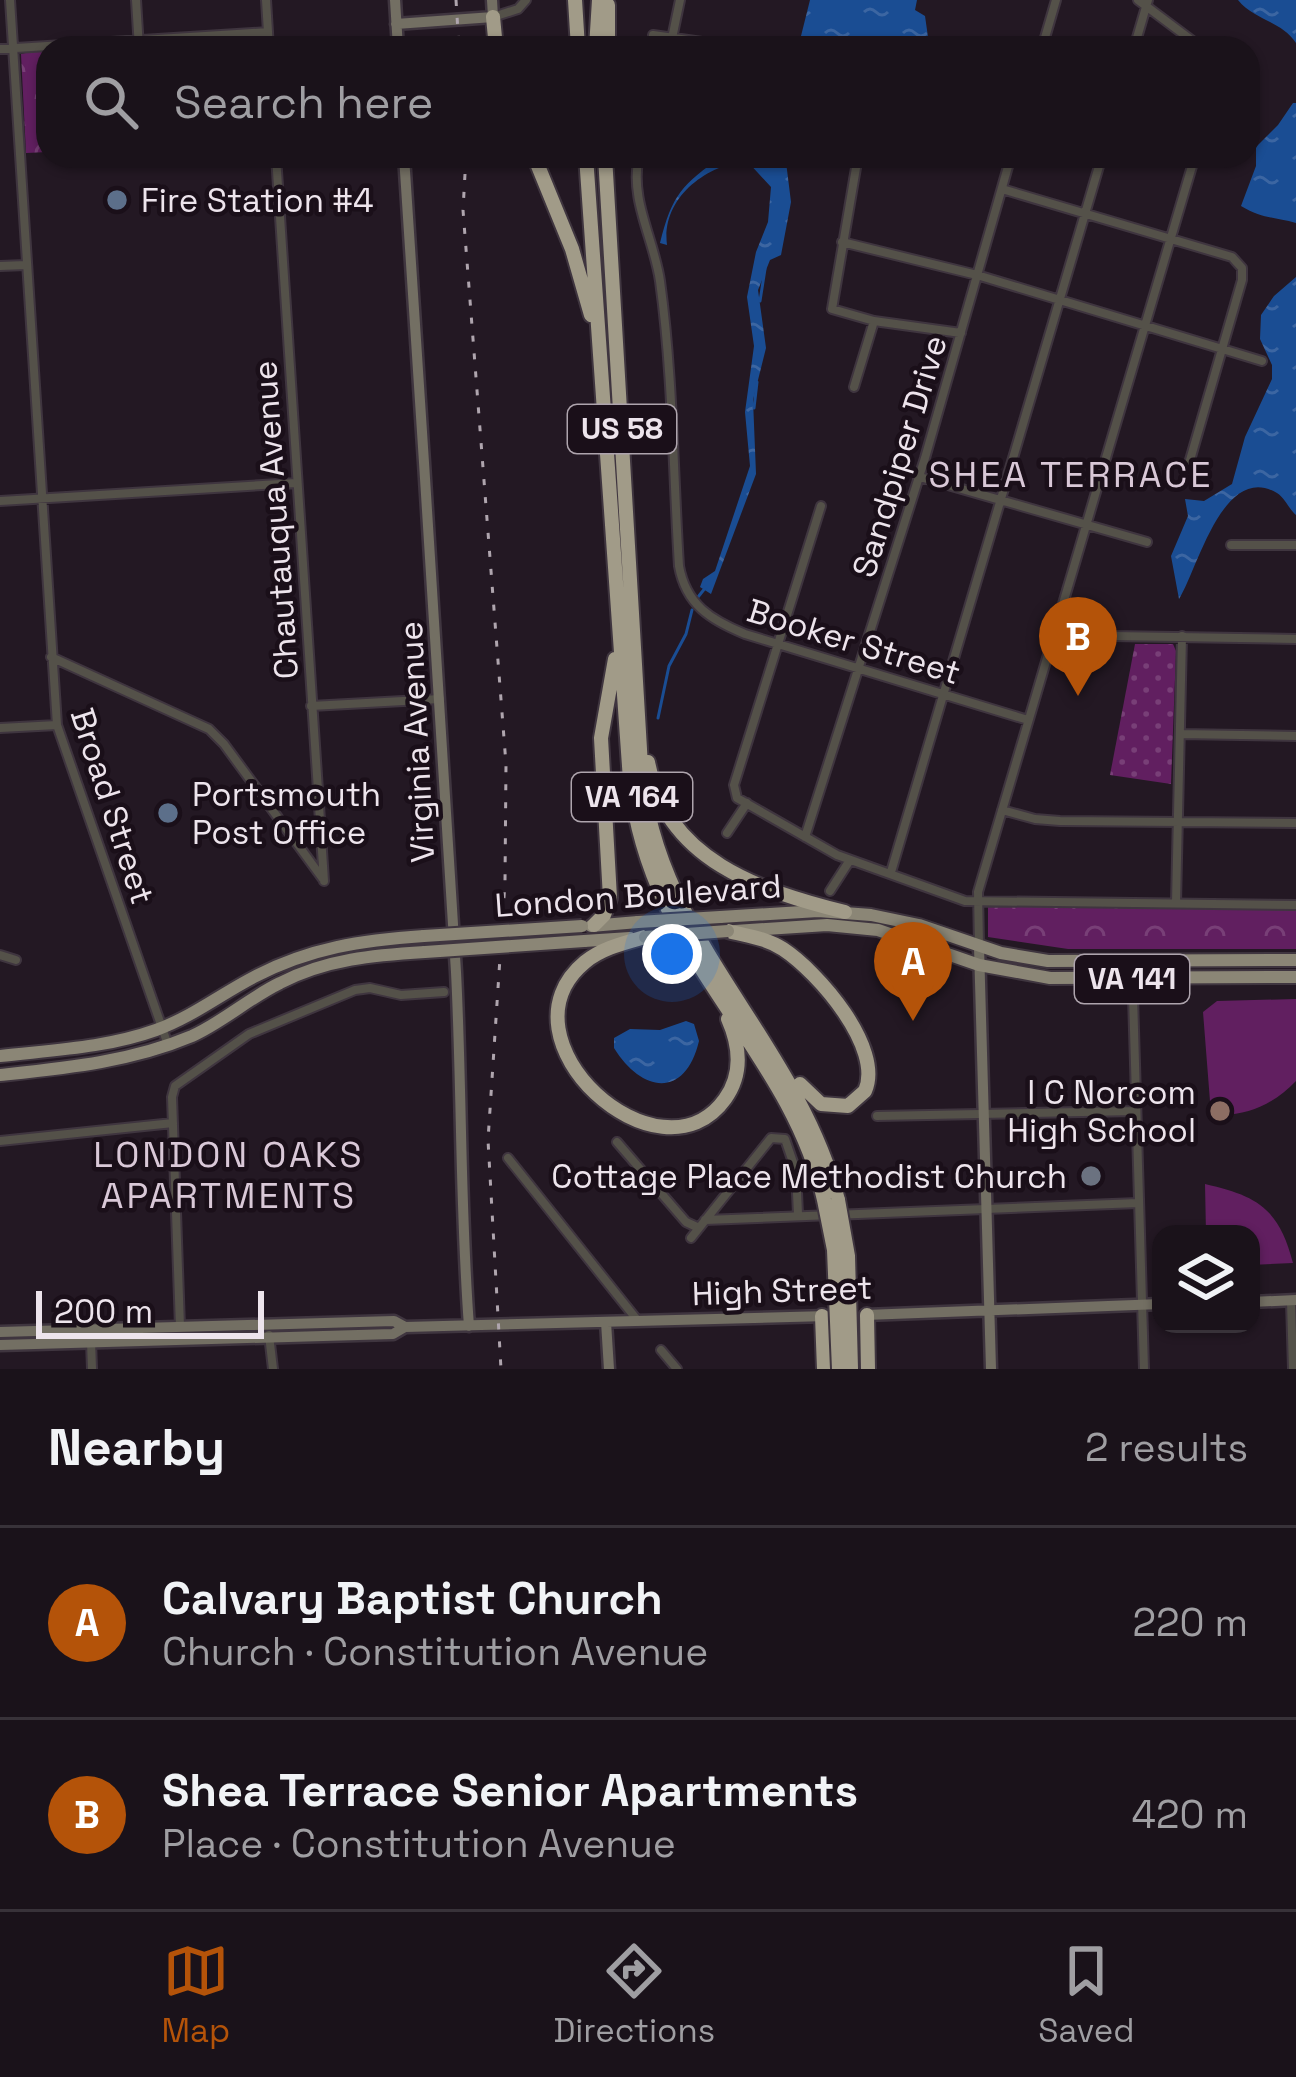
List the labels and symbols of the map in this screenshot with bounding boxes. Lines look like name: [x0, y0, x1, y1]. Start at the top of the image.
place label: Fire Station #4: [141, 180, 374, 222]
marker: Fire Station #4: [104, 187, 130, 213]
street label: Sandpiper Drive: [843, 330, 957, 582]
street label: Chautauqua Avenue: [244, 359, 308, 681]
road number: US 58: [568, 405, 676, 453]
district label: SHEA TERRACE: [928, 452, 1214, 498]
street label: Booker Street: [742, 590, 965, 694]
pin: B: [1039, 597, 1117, 696]
street label: Virginia Avenue: [390, 620, 444, 864]
street label: Broad Street: [61, 703, 163, 909]
road number: VA 164: [572, 773, 692, 821]
place label: Portsmouth Post Office: [192, 774, 381, 854]
marker: Portsmouth Post Office: [155, 800, 181, 826]
street label: London Boulevard: [493, 865, 783, 927]
pin: A: [874, 922, 952, 1021]
your location: [642, 924, 702, 984]
road number: VA 141: [1075, 955, 1189, 1003]
place label: I C Norcom High School: [1007, 1072, 1196, 1152]
marker: I C Norcom High School: [1207, 1098, 1233, 1124]
district label: LONDON OAKS APARTMENTS: [93, 1132, 365, 1219]
place label: Cottage Place Methodist Church: [551, 1156, 1067, 1198]
marker: Cottage Place Methodist Church: [1078, 1163, 1104, 1189]
street label: High Street: [691, 1267, 873, 1315]
scale bar: [36, 1285, 264, 1338]

